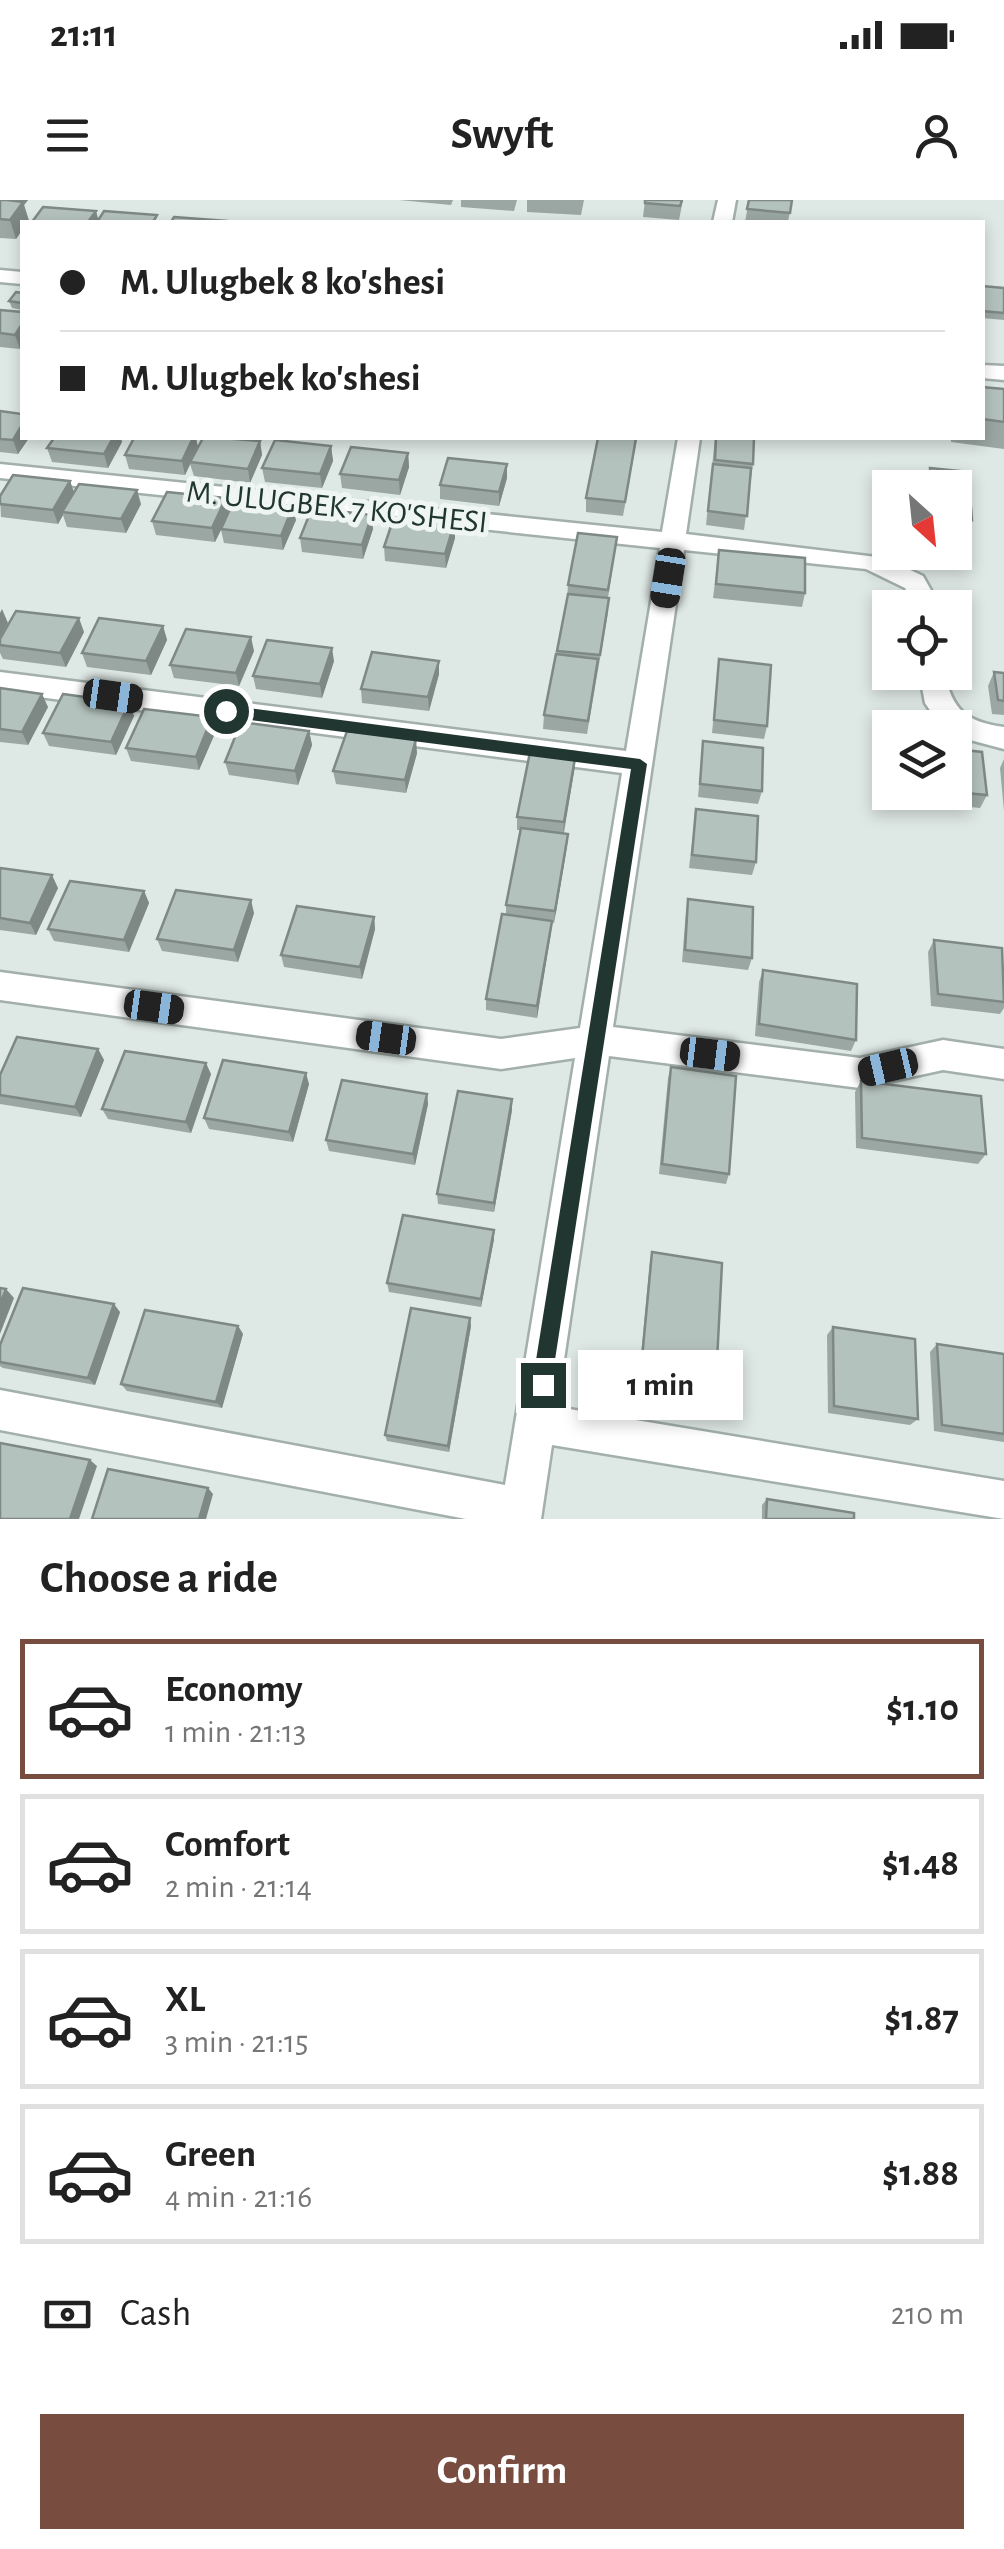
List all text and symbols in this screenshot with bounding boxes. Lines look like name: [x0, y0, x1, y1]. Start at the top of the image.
text: 21:11: [50, 16, 118, 54]
icon: menu: [40, 108, 95, 163]
icon: person: [909, 108, 964, 163]
text: Swyft: [450, 112, 554, 157]
text: M. Ulugbek 8 ko'shesi: [120, 264, 445, 302]
text: M. Ulugbek ko'shesi: [120, 360, 421, 398]
north arrow: [872, 470, 972, 570]
map controls: [872, 470, 972, 810]
street label: M. ULUGBEK 7 KO'SHESI: [185, 475, 489, 539]
car: [648, 546, 688, 610]
button: locate: [872, 590, 972, 690]
car: [81, 677, 145, 715]
route start: [204, 689, 249, 734]
button: layers: [872, 710, 972, 810]
car: [122, 988, 186, 1026]
car: [354, 1019, 418, 1057]
car: [678, 1035, 742, 1073]
car: [855, 1046, 921, 1088]
callout: 1 min: [578, 1350, 743, 1420]
route end: [521, 1363, 566, 1408]
text: 1 min: [627, 1369, 694, 1401]
text: Choose a ride: [40, 1556, 278, 1601]
icon: car: [45, 1664, 135, 1754]
text: Economy: [165, 1671, 303, 1709]
text: $1.10: [886, 1690, 959, 1728]
text: 1 min · 21:13: [165, 1716, 306, 1748]
icon: car: [45, 1819, 135, 1909]
text: Comfort: [165, 1826, 290, 1864]
text: $1.48: [882, 1845, 959, 1883]
text: 2 min · 21:14: [165, 1871, 312, 1903]
icon: car: [45, 1974, 135, 2064]
text: XL: [165, 1981, 205, 2019]
text: $1.87: [884, 2000, 959, 2038]
text: 3 min · 21:15: [165, 2026, 309, 2058]
icon: car: [45, 2129, 135, 2219]
text: Green: [165, 2136, 256, 2174]
text: $1.88: [882, 2155, 959, 2193]
text: 4 min · 21:16: [165, 2181, 312, 2213]
icon: cash: [40, 2287, 95, 2342]
text: Cash: [120, 2295, 191, 2333]
text: 210 m: [891, 2298, 964, 2330]
button: Confirm: [40, 2414, 964, 2529]

